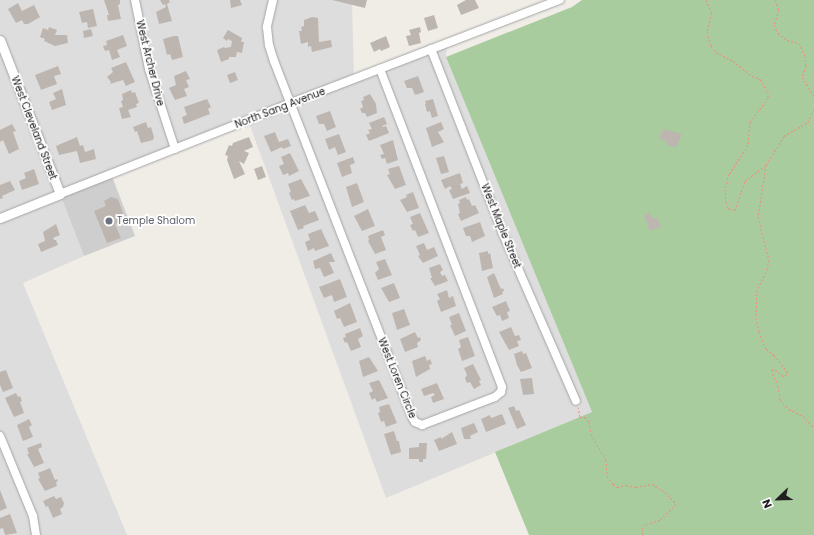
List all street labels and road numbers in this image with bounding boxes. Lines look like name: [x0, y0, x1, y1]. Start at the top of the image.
street label: West Archer Drive: [134, 19, 166, 107]
street label: West Cleveland Street: [9, 74, 59, 182]
street label: North Sang Avenue: [233, 85, 327, 131]
street label: West Maple Street: [479, 182, 523, 270]
street label: West Loren Circle: [375, 336, 419, 420]

